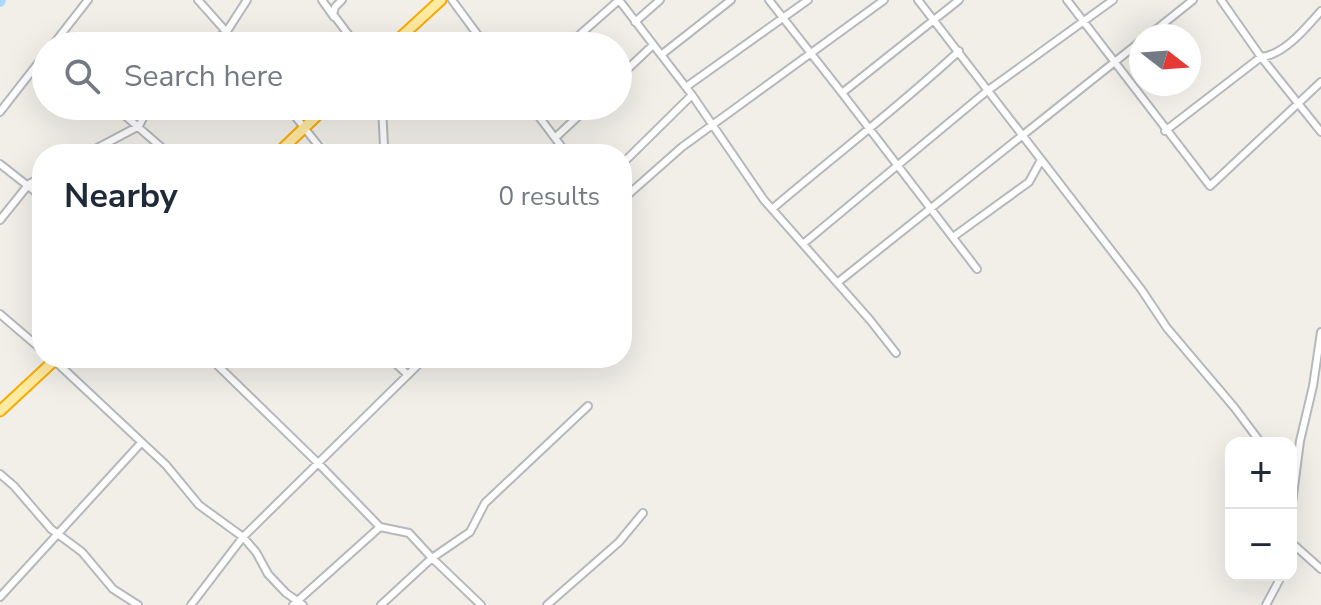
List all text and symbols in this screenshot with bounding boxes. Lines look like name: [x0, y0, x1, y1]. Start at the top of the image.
north arrow: [1129, 24, 1201, 96]
search box: [32, 32, 632, 120]
icon: search: [60, 54, 104, 98]
text: Search here: [124, 56, 283, 97]
text: Nearby: [64, 173, 178, 219]
text: 0 results: [499, 179, 600, 214]
map controls: [1225, 437, 1297, 581]
button: +: [1225, 437, 1297, 509]
button: −: [1225, 509, 1297, 581]

